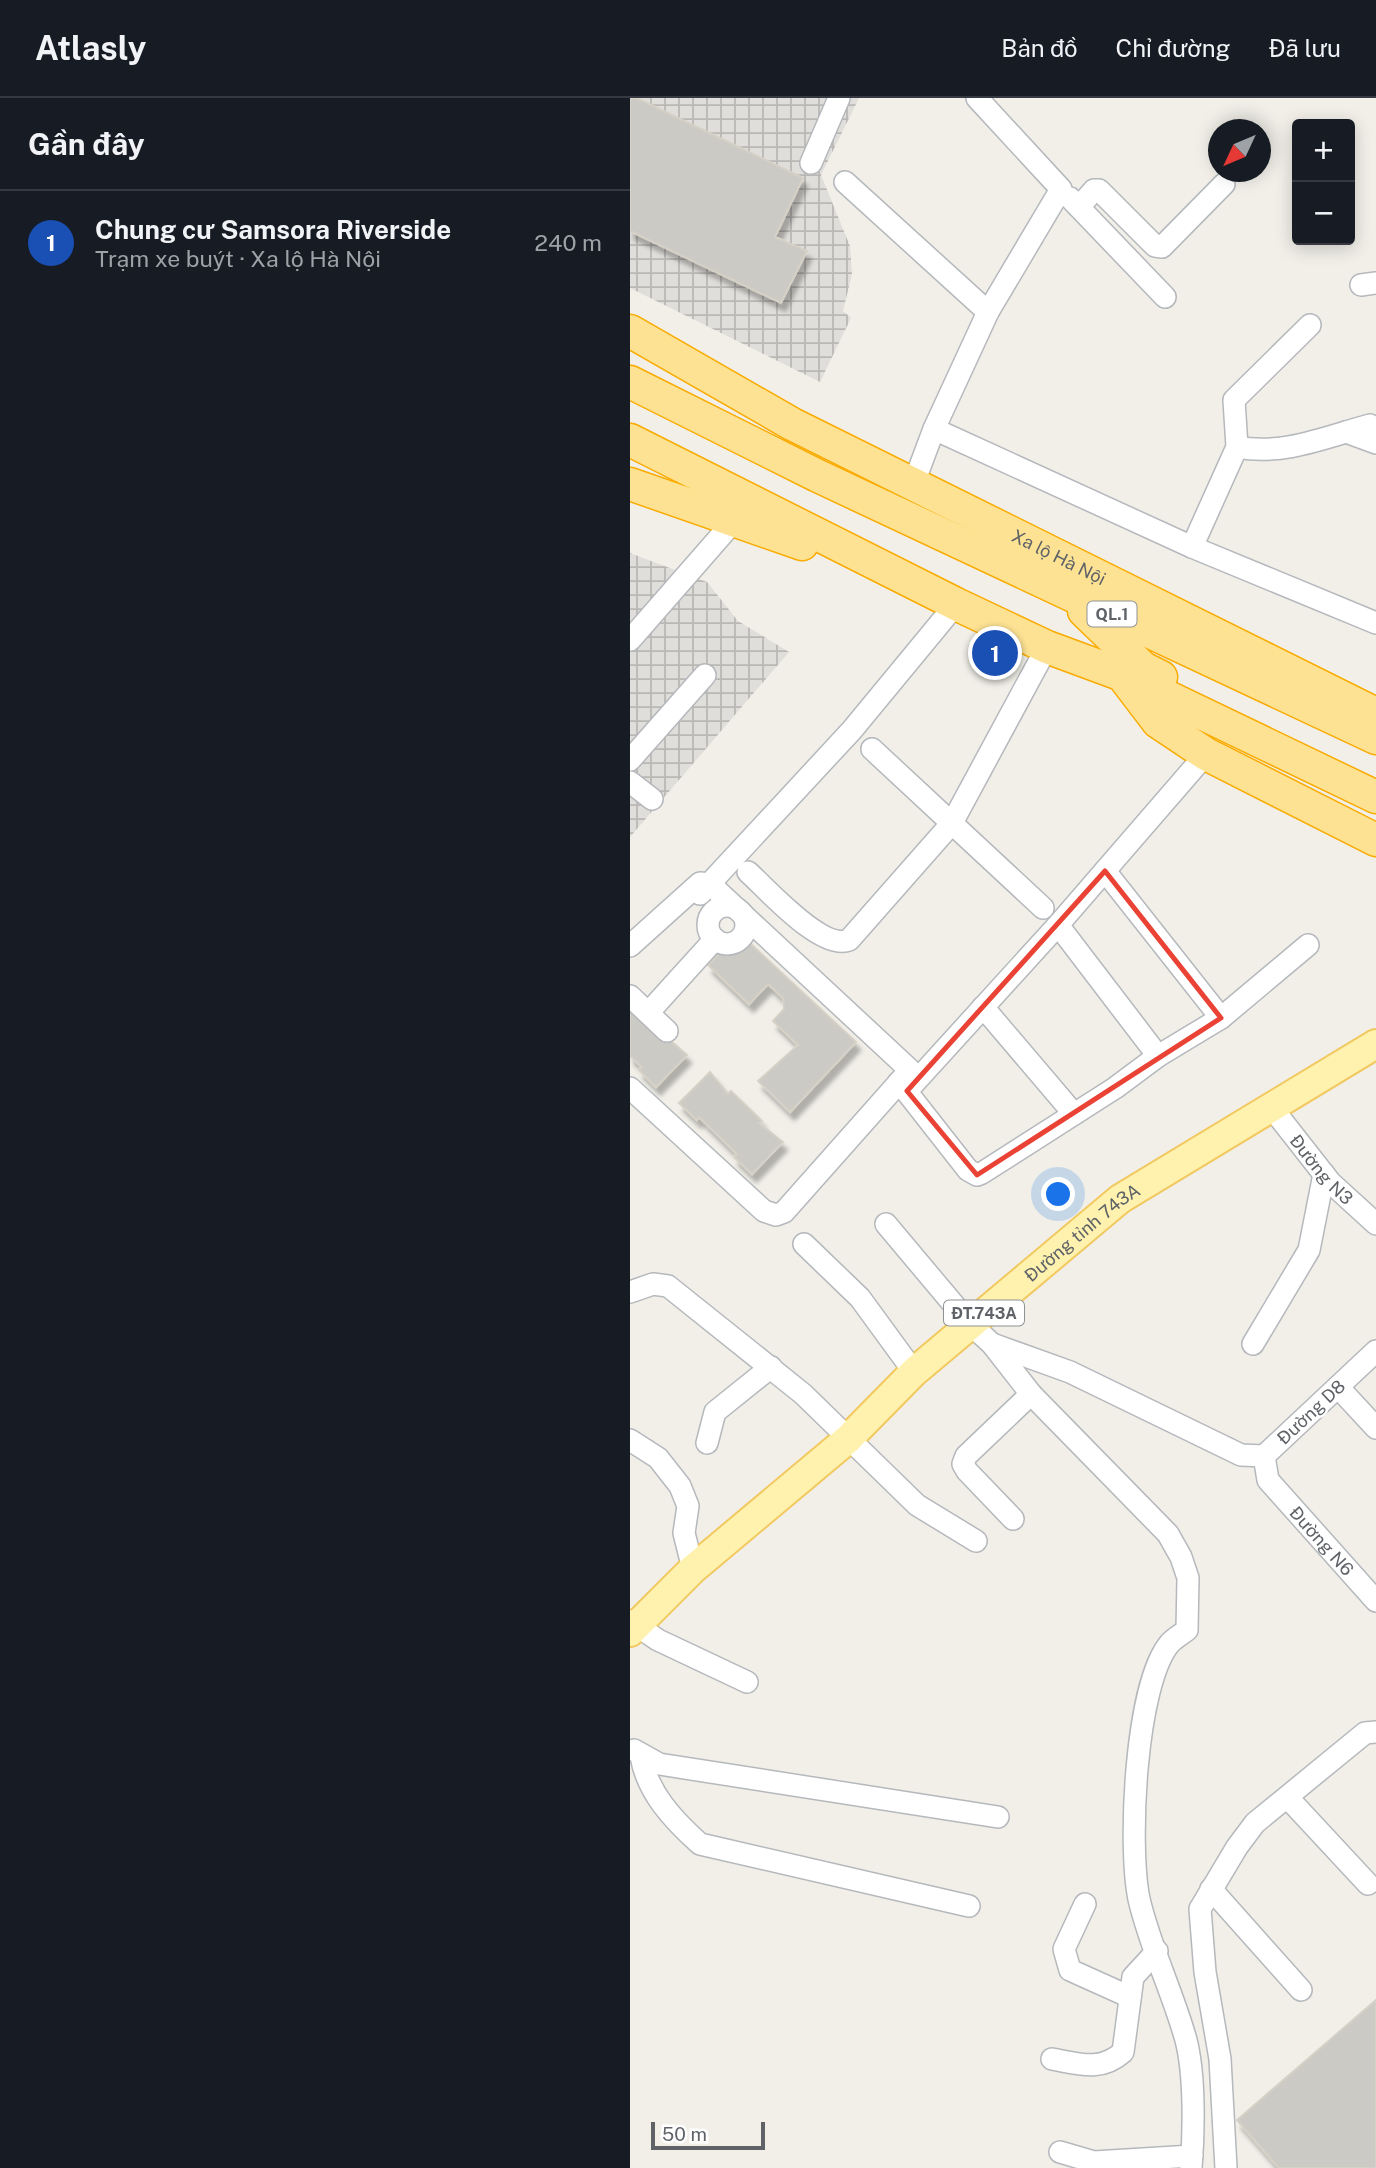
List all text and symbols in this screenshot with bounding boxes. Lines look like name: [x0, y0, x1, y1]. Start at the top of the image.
text: Atlasly: [35, 29, 146, 67]
text: Bản đồ: [1001, 34, 1078, 62]
text: Chỉ đường: [1116, 34, 1230, 62]
text: Đã lưu: [1268, 34, 1341, 62]
north arrow: [1208, 119, 1271, 182]
map controls: [1292, 119, 1355, 245]
button: +: [1292, 119, 1355, 182]
text: Gần đây: [28, 126, 145, 162]
button: −: [1292, 182, 1355, 245]
text: Chung cư Samsora Riverside: [95, 214, 451, 245]
text: 1: [46, 229, 56, 256]
text: 240 m: [534, 229, 602, 256]
text: Trạm xe buýt · Xa lộ Hà Nội: [95, 245, 381, 272]
street label: Xa lộ Hà Nội: [1009, 524, 1110, 589]
road number: QL.1: [1088, 601, 1136, 626]
pin: 1: [972, 627, 1018, 679]
street label: Đường N3: [1286, 1130, 1358, 1209]
your location: [1041, 1177, 1075, 1211]
street label: Đường tỉnh 743A: [1020, 1179, 1144, 1286]
road number: ĐT.743A: [944, 1301, 1024, 1326]
street label: Đường D8: [1273, 1375, 1349, 1449]
street label: Đường N6: [1286, 1502, 1358, 1580]
scale bar: [651, 2119, 765, 2151]
text: 50 m: [662, 2123, 707, 2145]

